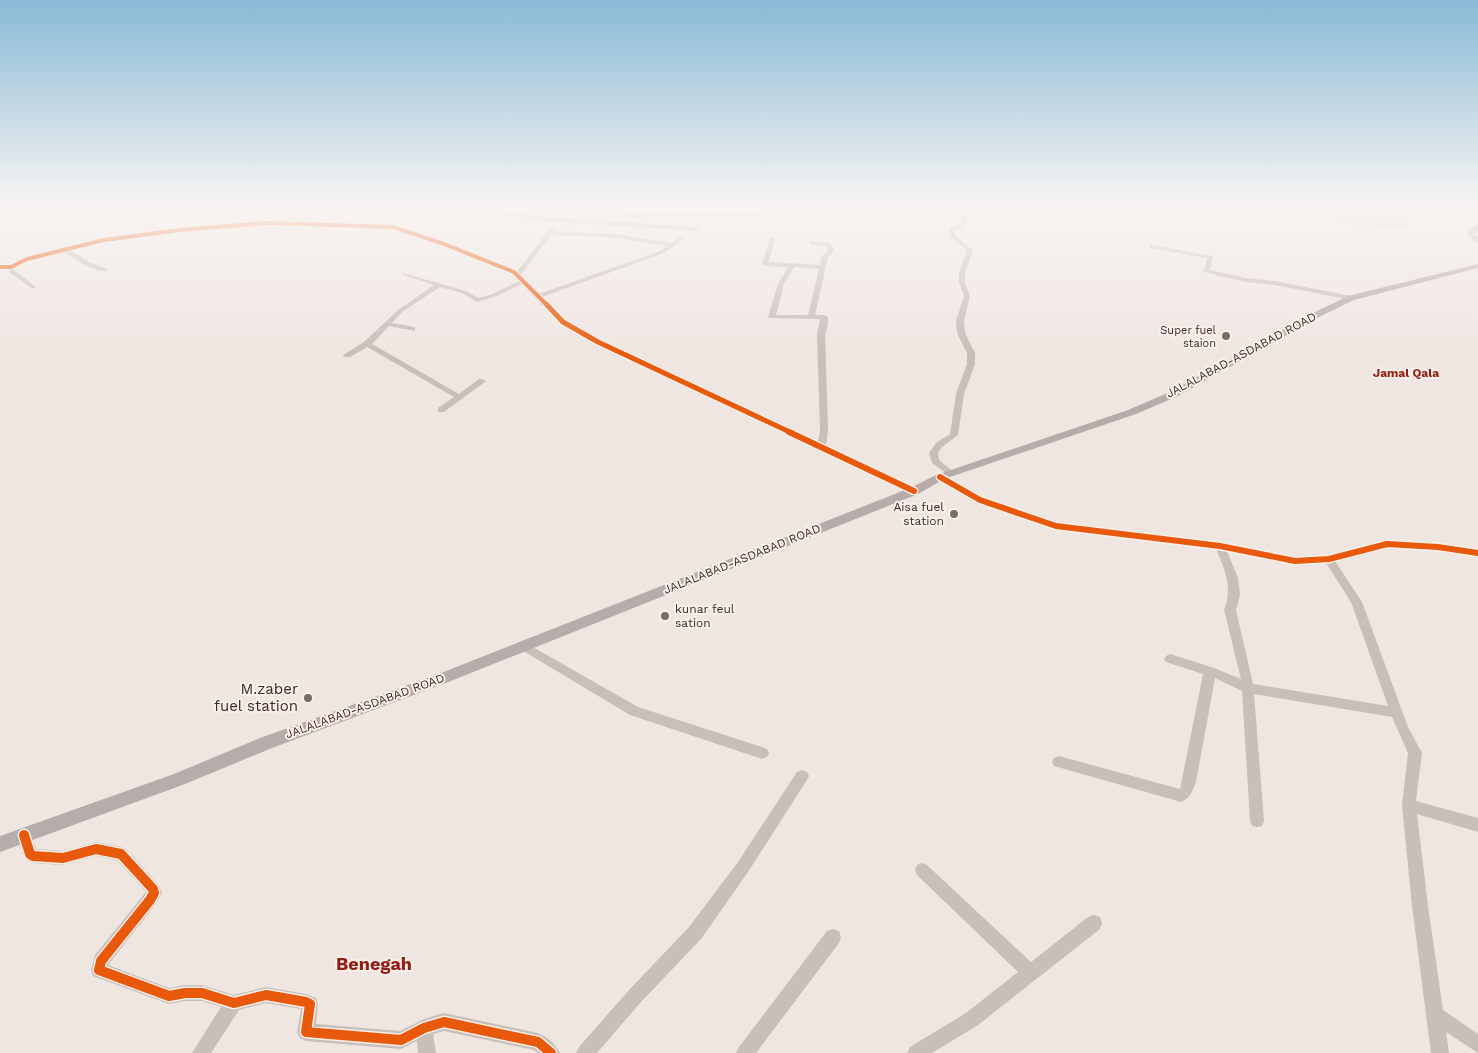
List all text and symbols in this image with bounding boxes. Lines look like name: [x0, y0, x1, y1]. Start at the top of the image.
street label: JALALABAD-ASDABAD ROAD: [1163, 309, 1319, 401]
place label: Super fuel staion: [1160, 324, 1217, 350]
marker: Super fuel staion: [1220, 330, 1232, 342]
district label: Jamal Qala: [1373, 366, 1439, 380]
place label: Aisa fuel station: [893, 500, 944, 528]
marker: Aisa fuel station: [948, 508, 960, 520]
street label: JALALABAD-ASDABAD ROAD: [661, 521, 823, 597]
place label: kunar feul sation: [675, 602, 735, 630]
marker: kunar feul sation: [659, 610, 671, 622]
street label: JALALABAD-ASDABAD ROAD: [284, 671, 446, 741]
place label: M.zaber fuel station: [214, 680, 298, 715]
marker: M.zaber fuel station: [302, 692, 314, 704]
district label: Benegah: [336, 953, 412, 974]

